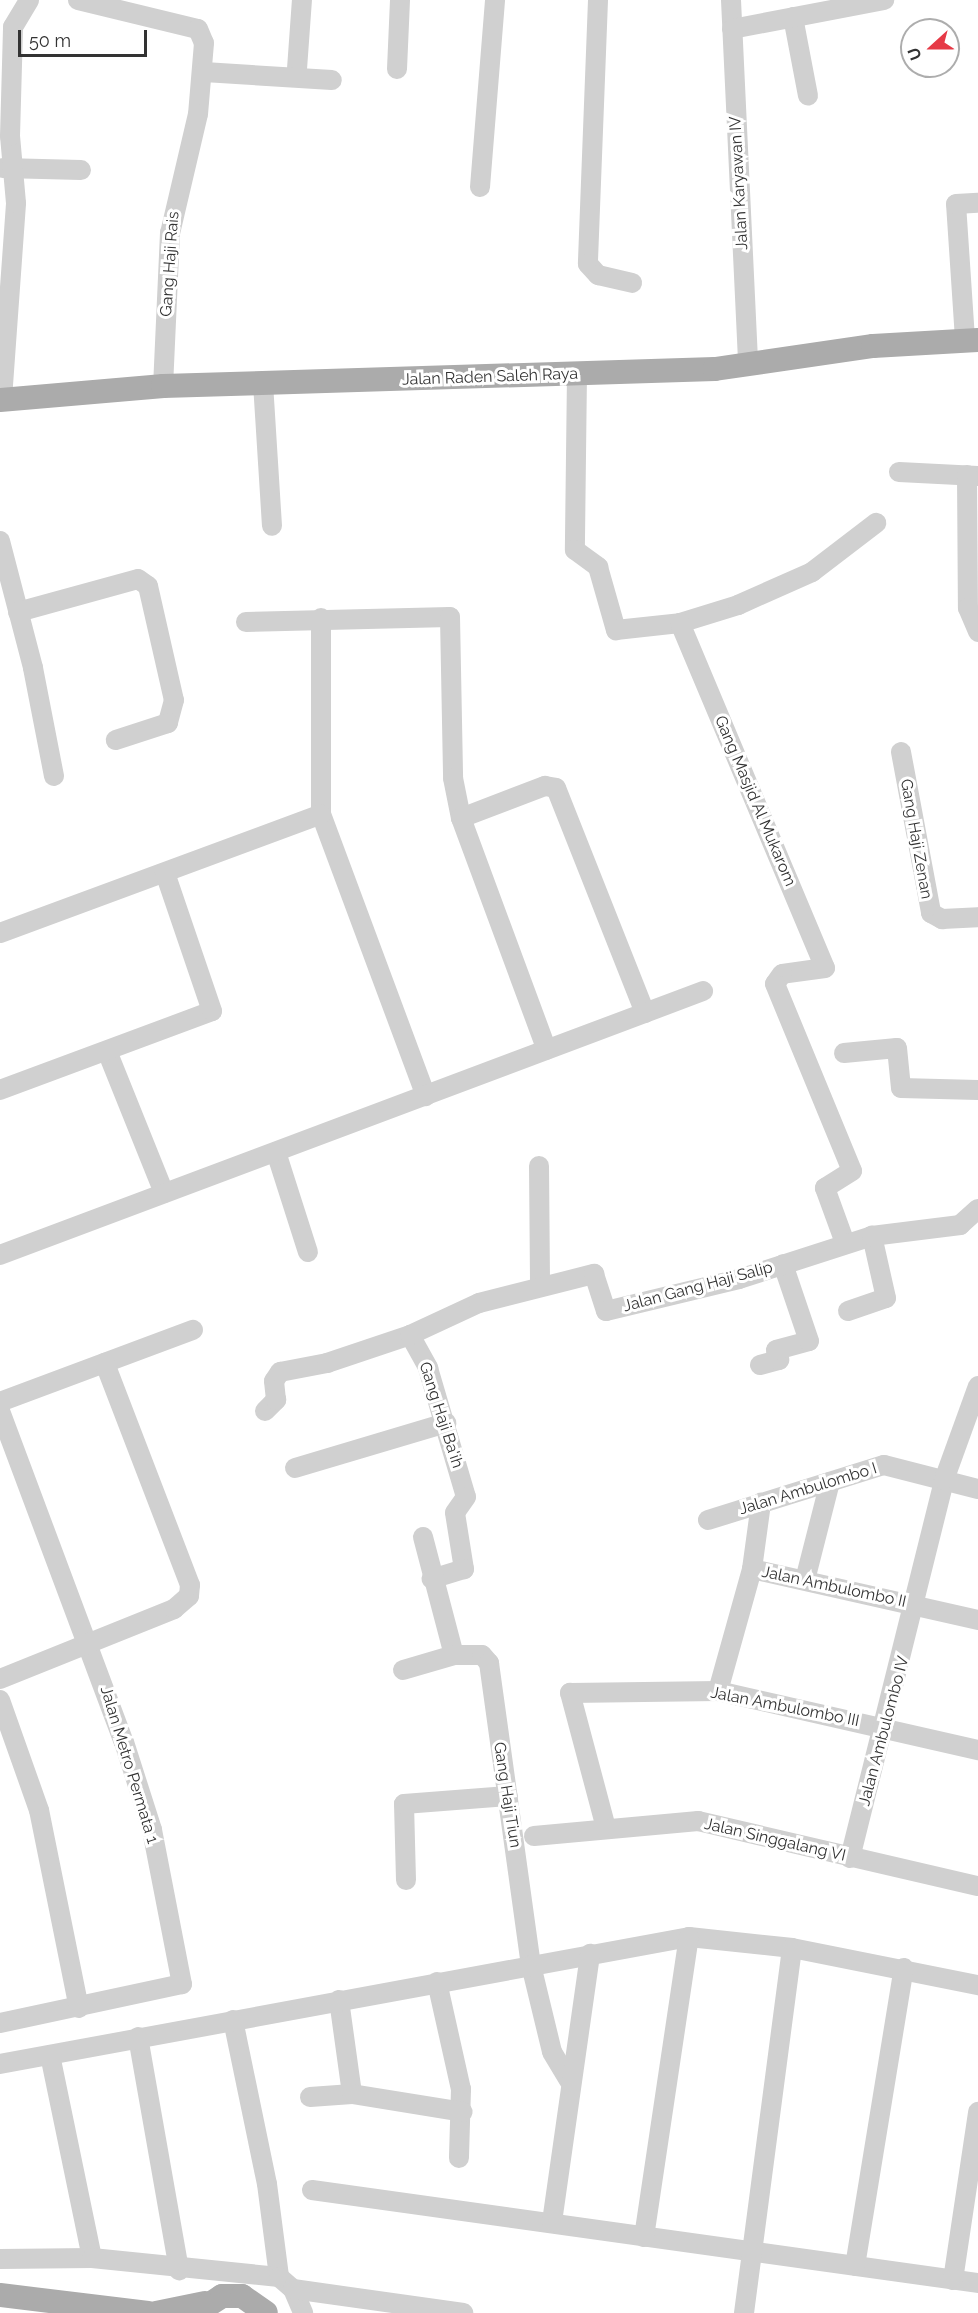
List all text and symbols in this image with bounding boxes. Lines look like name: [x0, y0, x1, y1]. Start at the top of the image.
scale bar: [21, 18, 150, 56]
north arrow: [900, 18, 960, 78]
text: 50 m: [29, 30, 71, 51]
text: U: [904, 45, 926, 63]
street label: Jalan Karyawan IV: [726, 116, 752, 250]
street label: Gang Haji Rais: [157, 211, 183, 317]
street label: Jalan Raden Saleh Raya: [402, 364, 578, 390]
street label: Gang Masjid Al Mukarom: [710, 712, 800, 890]
street label: Gang Haji Zenan: [896, 777, 936, 901]
street label: Jalan Gang Haji Salip: [621, 1258, 775, 1316]
street label: Gang Haji Ba'ih: [415, 1359, 467, 1471]
street label: Jalan Ambulombo I: [736, 1459, 880, 1519]
street label: Jalan Ambulombo II: [760, 1562, 908, 1612]
street label: Jalan Ambulombo IV: [855, 1654, 913, 1808]
street label: Jalan Ambulombo III: [709, 1683, 861, 1731]
street label: Jalan Metro Permata 1: [96, 1684, 162, 1846]
street label: Gang Haji Tiun: [489, 1741, 525, 1849]
street label: Jalan Singgalang VI: [702, 1814, 848, 1866]

